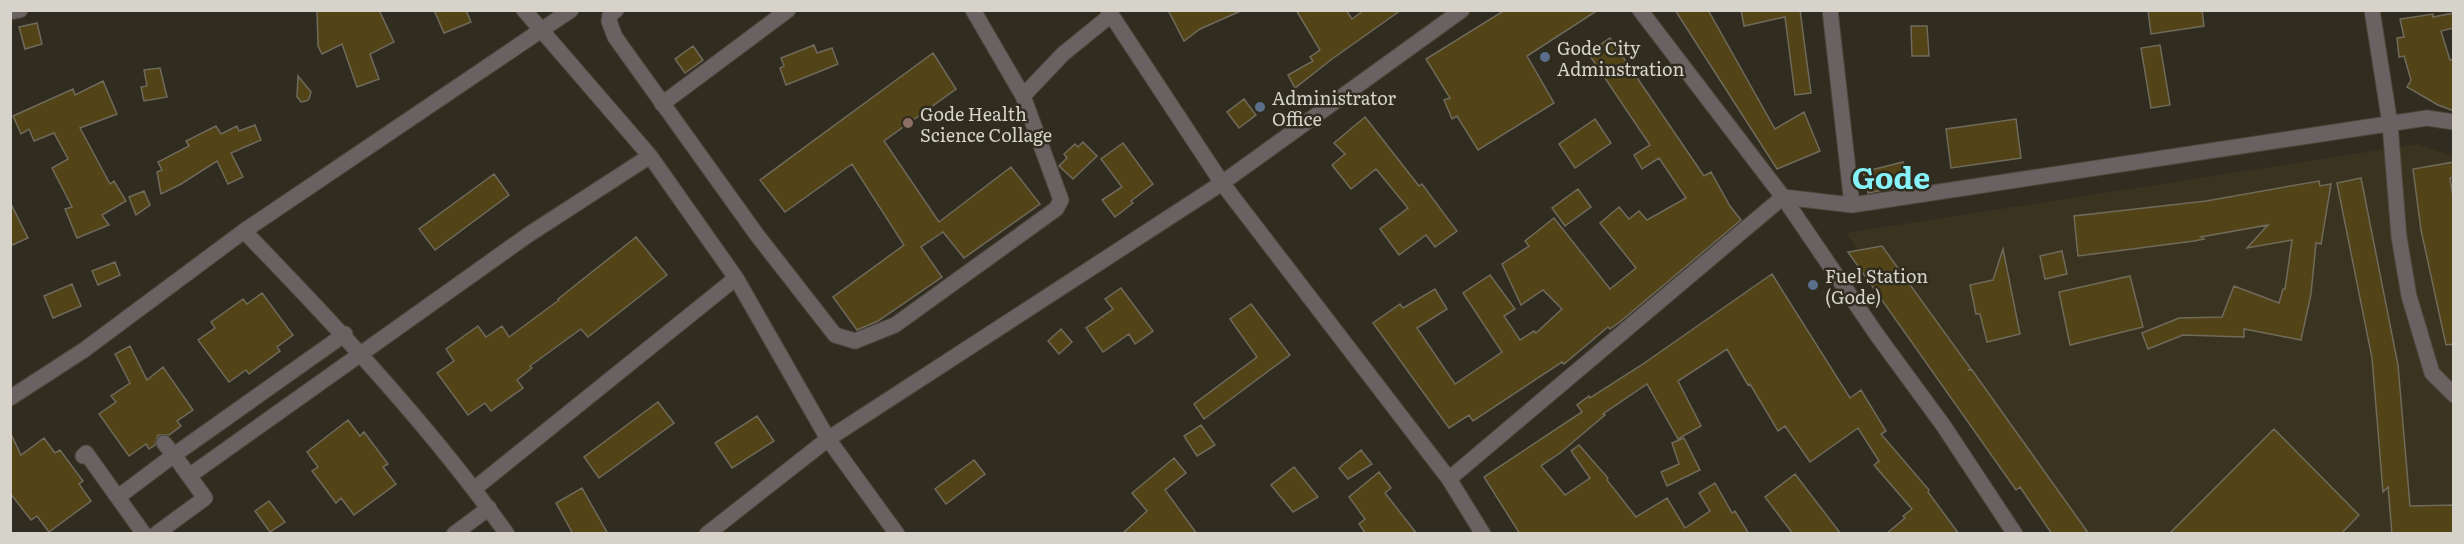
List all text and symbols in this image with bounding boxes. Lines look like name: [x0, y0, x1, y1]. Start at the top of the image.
place label: Gode City Adminstration: [1557, 34, 1684, 82]
marker: Gode City Adminstration: [1538, 50, 1552, 64]
place label: Administrator Office: [1272, 84, 1397, 132]
place label: Gode Health Science Collage: [920, 100, 1052, 148]
marker: Administrator Office: [1253, 100, 1267, 114]
marker: Gode Health Science Collage: [901, 116, 915, 130]
district label: Gode: [1852, 154, 1930, 198]
place label: Fuel Station (Gode): [1825, 262, 1928, 310]
marker: Fuel Station (Gode): [1806, 278, 1820, 292]

